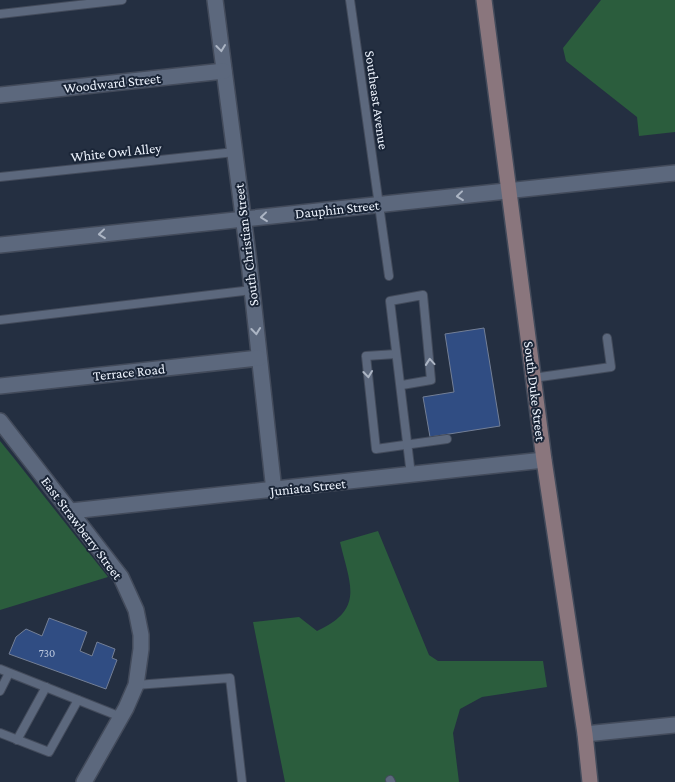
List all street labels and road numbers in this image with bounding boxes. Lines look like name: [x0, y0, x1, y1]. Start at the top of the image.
street label: Southeast Avenue: [362, 50, 392, 150]
street label: Woodward Street: [63, 70, 162, 96]
street label: White Owl Alley: [70, 139, 163, 165]
street label: South Christian Street: [231, 182, 261, 307]
street label: Dauphin Street: [294, 197, 380, 221]
street label: South Duke Street: [521, 340, 549, 442]
street label: Terrace Road: [92, 360, 166, 384]
street label: East Strawberry Street: [38, 473, 126, 583]
street label: Juniata Street: [267, 475, 347, 499]

